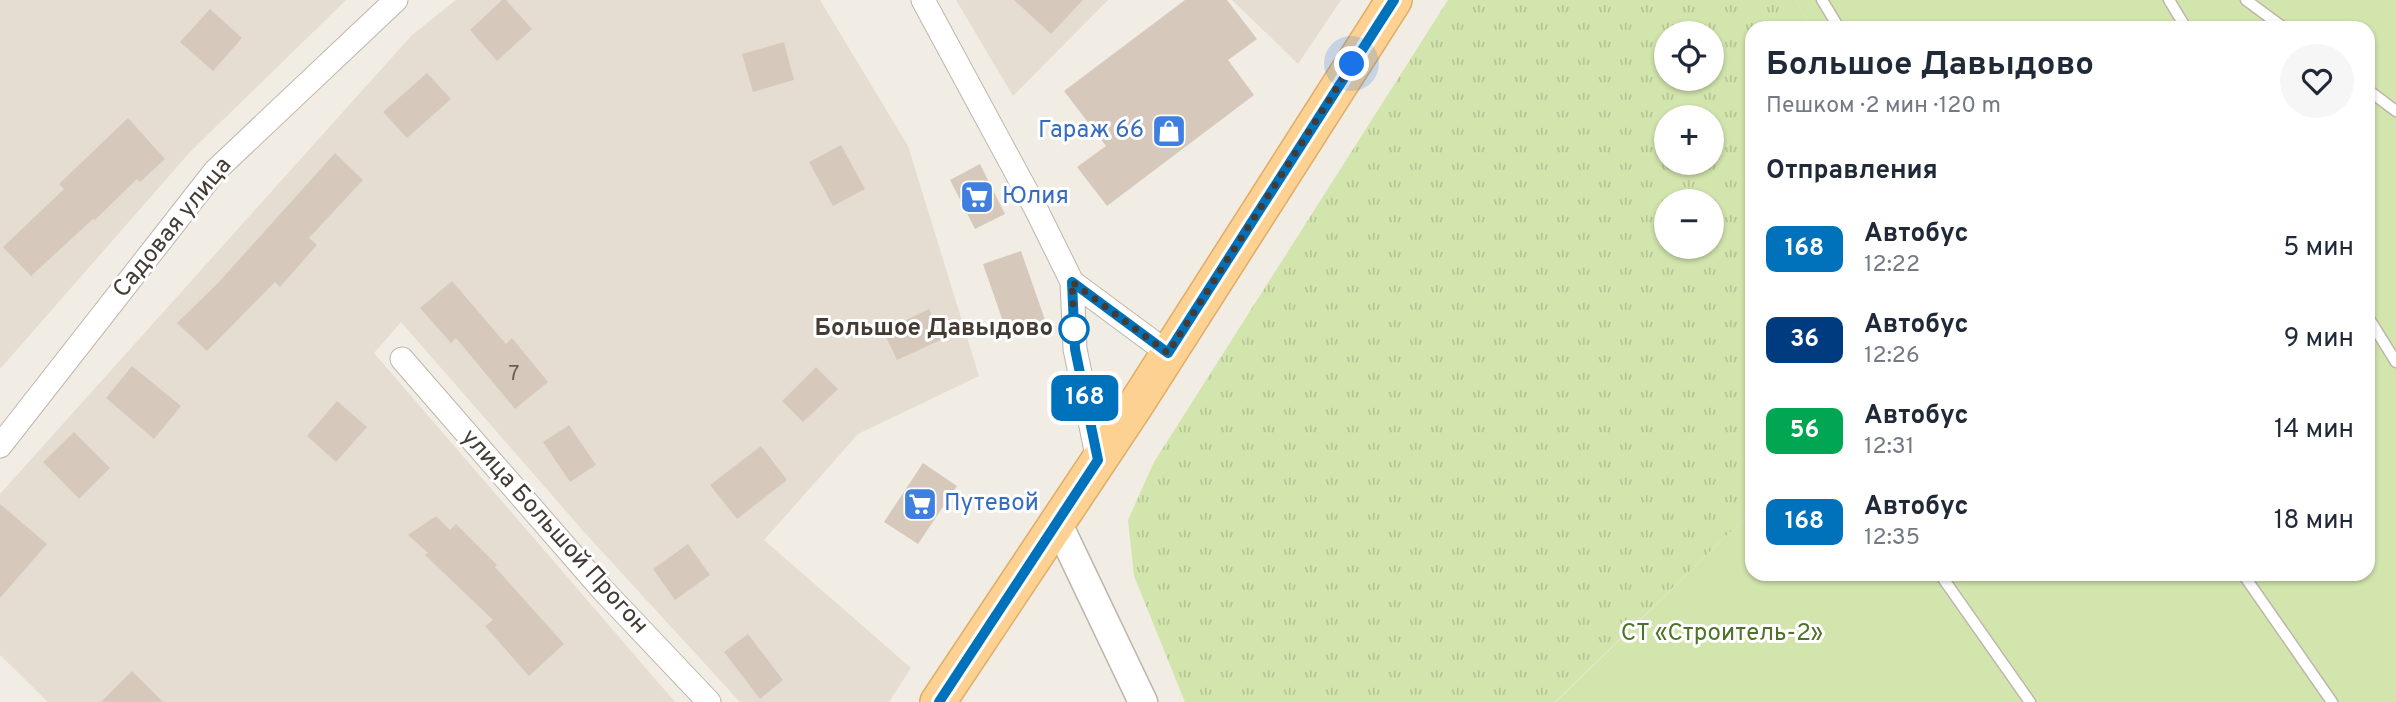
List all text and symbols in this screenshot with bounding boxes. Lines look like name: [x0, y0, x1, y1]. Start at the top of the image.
map controls: [1654, 21, 1724, 259]
button: locate: [1654, 21, 1724, 91]
button: heart: [2280, 44, 2354, 118]
text: Большое Давыдово: [1766, 45, 2094, 87]
your location: [1334, 46, 1369, 81]
text: Пешком · 2 мин · 120 m: [1766, 92, 2001, 121]
button: +: [1654, 105, 1724, 175]
shop icon: Гараж 66: [1150, 112, 1188, 150]
place label: Гараж 66: [1038, 116, 1144, 146]
street label: Садовая улица: [107, 152, 239, 304]
text: Отправления: [1766, 155, 1938, 188]
supermarket icon: Юлия: [958, 178, 996, 216]
place label: Юлия: [1002, 182, 1069, 212]
button: −: [1654, 189, 1724, 259]
text: Автобус: [1864, 218, 1969, 251]
text: 5 мин: [2283, 232, 2354, 265]
text: 168: [1785, 234, 1824, 264]
text: 12:22: [1864, 251, 1920, 280]
text: Автобус: [1864, 309, 1969, 342]
place label: Большое Давыдово: [814, 314, 1053, 344]
marker: Большое Давыдово: [1059, 314, 1089, 344]
text: 9 мин: [2284, 323, 2354, 356]
text: 36: [1790, 325, 1819, 355]
text: 12:26: [1864, 342, 1920, 371]
house number: 7: [509, 361, 520, 388]
line badge: 168: [1045, 375, 1125, 421]
text: 168: [1065, 383, 1105, 413]
text: Автобус: [1864, 400, 1969, 433]
text: 14 мин: [2274, 414, 2354, 447]
text: 56: [1790, 416, 1819, 446]
street label: улица Большой Прогон: [454, 423, 654, 641]
text: 12:31: [1864, 433, 1914, 462]
supermarket icon: Путевой: [901, 485, 939, 523]
place label: Путевой: [944, 489, 1039, 519]
text: Автобус: [1864, 491, 1969, 524]
text: 18 мин: [2274, 505, 2354, 538]
text: 168: [1785, 507, 1824, 537]
text: 12:35: [1864, 524, 1920, 553]
park label: СТ «Строитель-2»: [1621, 619, 1823, 649]

